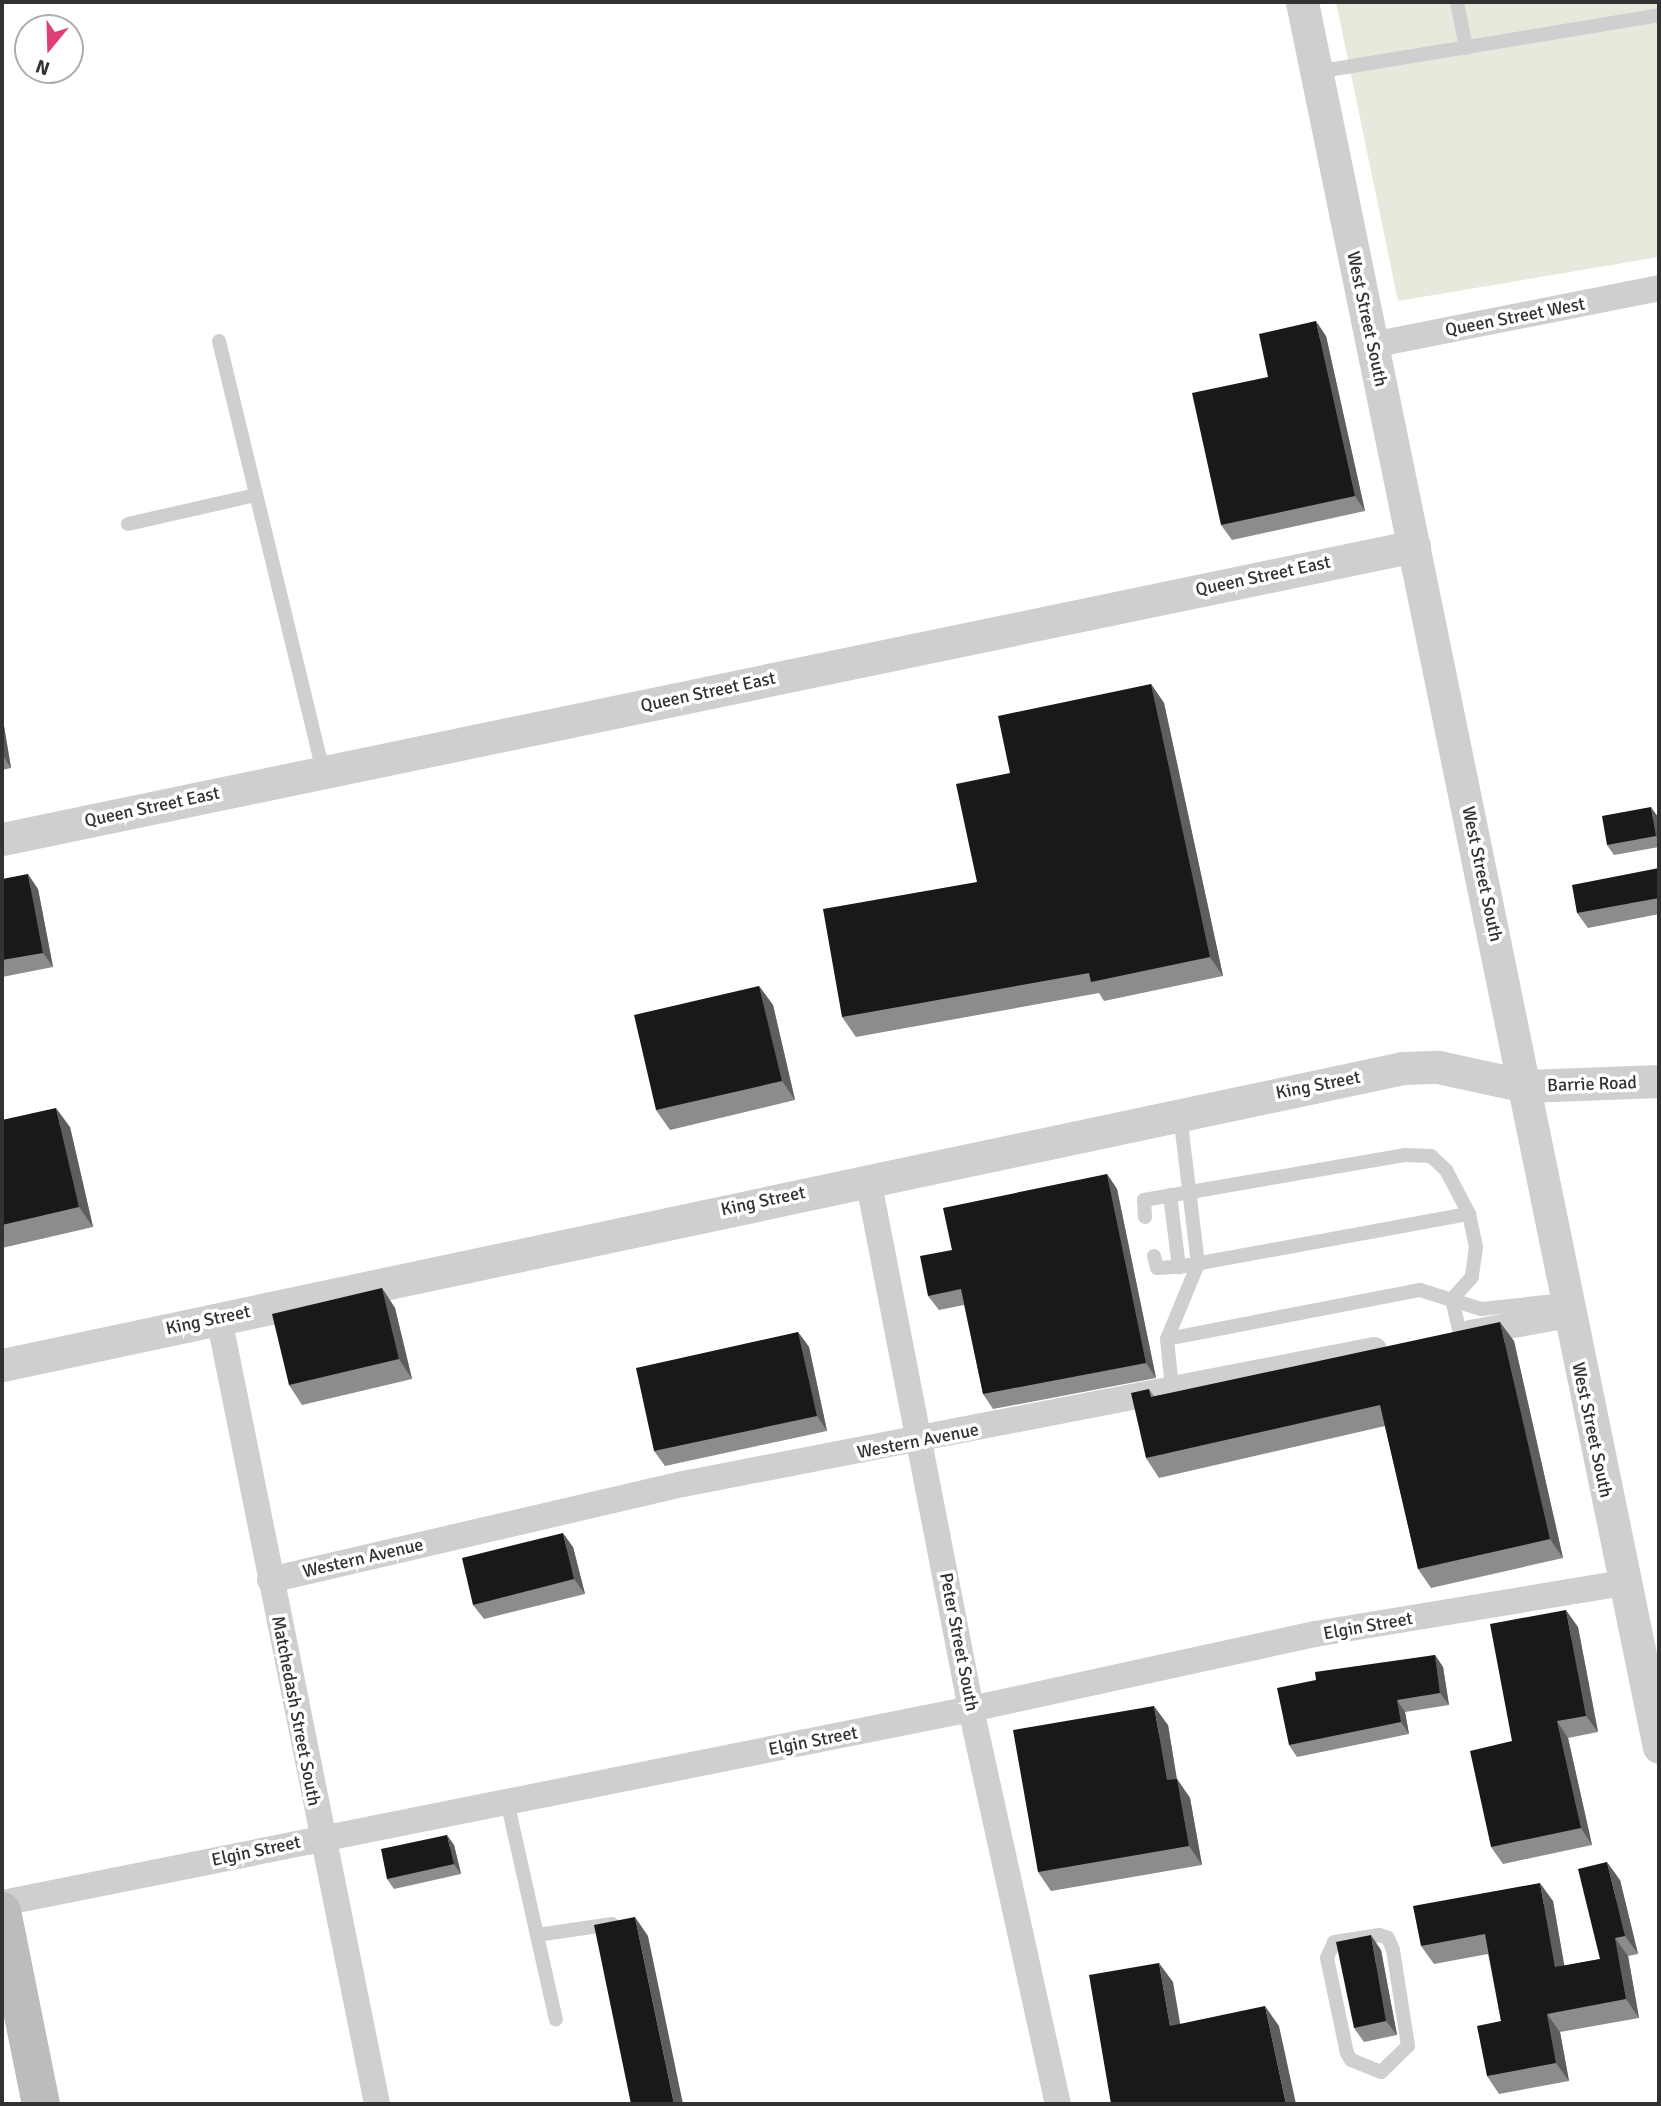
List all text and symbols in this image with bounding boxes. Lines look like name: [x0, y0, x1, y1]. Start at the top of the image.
north arrow: [14, 14, 84, 84]
text: N: [33, 53, 53, 80]
street label: West Street South: [1342, 249, 1392, 389]
street label: Queen Street West: [1443, 293, 1587, 341]
street label: Queen Street East: [1193, 551, 1333, 601]
street label: Queen Street East: [638, 667, 778, 717]
street label: Queen Street East: [82, 782, 222, 832]
street label: West Street South: [1457, 804, 1507, 944]
street label: King Street: [1274, 1066, 1362, 1104]
street label: Barrie Road: [1547, 1072, 1637, 1096]
street label: King Street: [719, 1182, 807, 1220]
street label: King Street: [164, 1301, 252, 1339]
street label: West Street South: [1567, 1360, 1617, 1500]
street label: Western Avenue: [855, 1419, 981, 1463]
street label: Western Avenue: [300, 1534, 426, 1582]
street label: Peter Street South: [935, 1571, 983, 1713]
street label: Elgin Street: [1322, 1608, 1414, 1644]
street label: Matchedash Street South: [267, 1614, 325, 1808]
street label: Elgin Street: [767, 1722, 859, 1760]
street label: Elgin Street: [210, 1831, 302, 1871]

